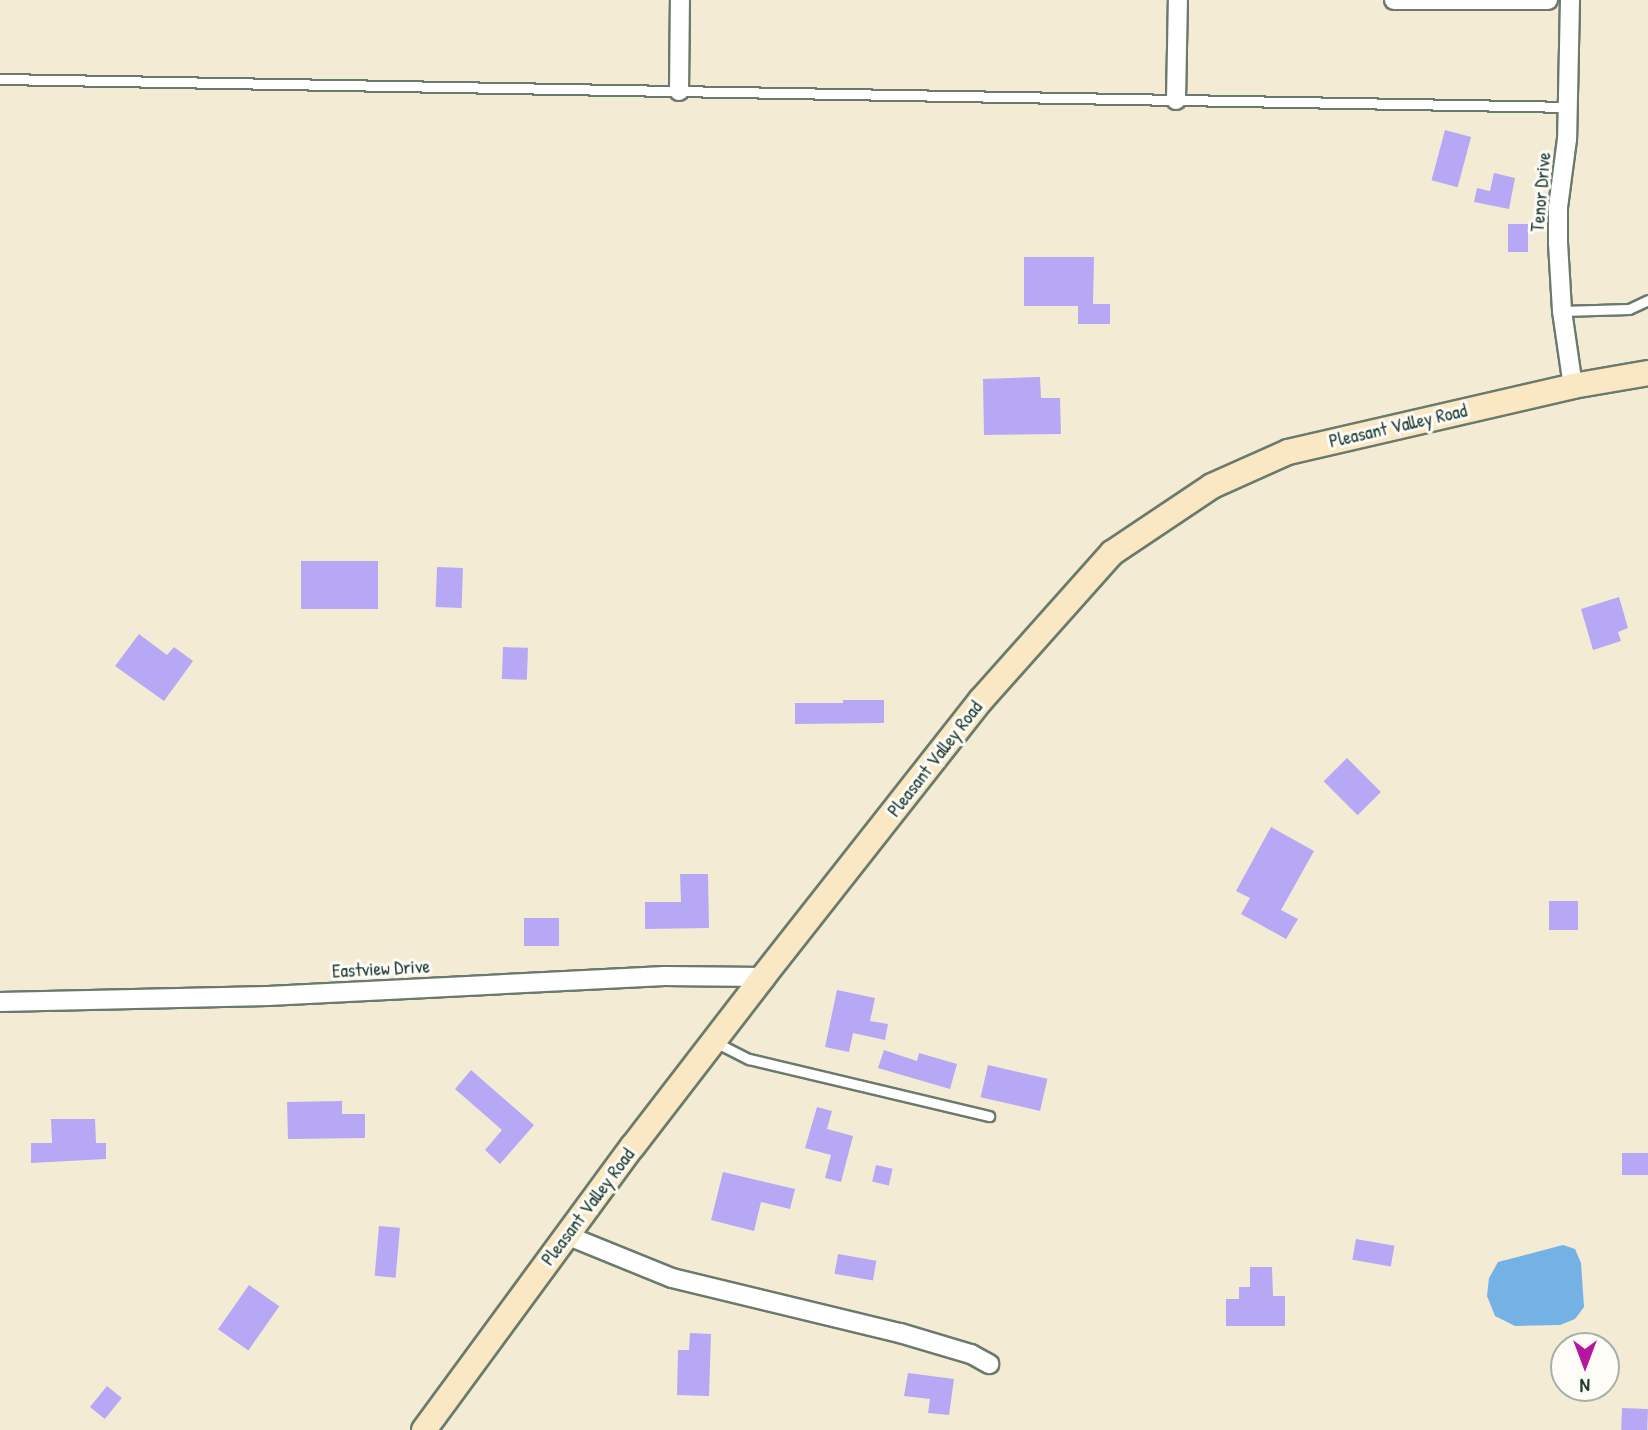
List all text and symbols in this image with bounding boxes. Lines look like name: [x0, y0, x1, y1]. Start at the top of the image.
street label: Tenor Drive: [1526, 151, 1556, 233]
street label: Pleasant Valley Road: [1327, 399, 1469, 453]
street label: Pleasant Valley Road: [883, 696, 987, 822]
street label: Eastview Drive: [331, 955, 431, 983]
street label: Pleasant Valley Road: [537, 1144, 639, 1270]
north arrow: [1550, 1332, 1620, 1402]
text: N: [1580, 1373, 1590, 1399]

